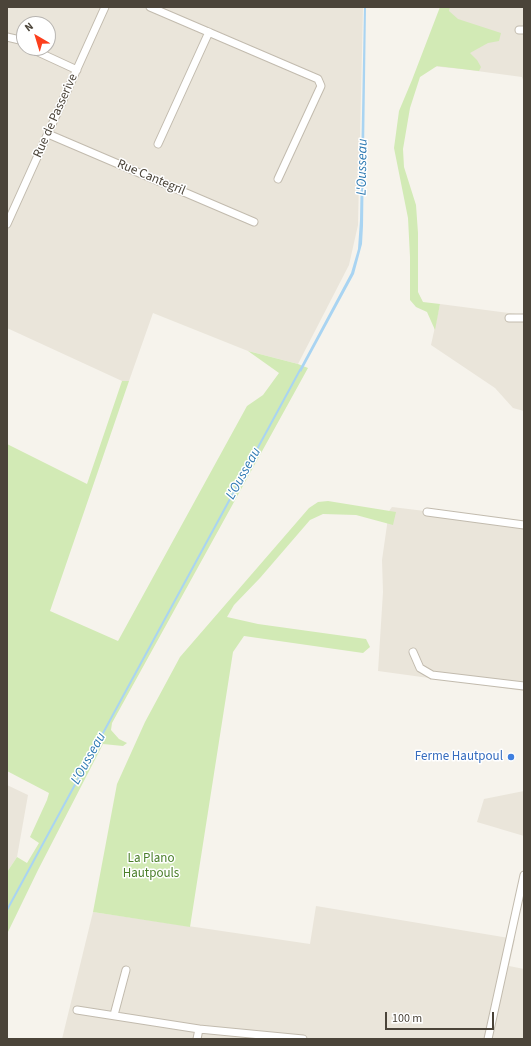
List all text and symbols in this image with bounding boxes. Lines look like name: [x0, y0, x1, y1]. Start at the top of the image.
north arrow: [16, 16, 56, 56]
text: N: [21, 19, 36, 35]
street label: Rue de Passerive: [30, 71, 82, 161]
water label: L'Ousseau: [354, 138, 372, 196]
street label: Rue Cantegril: [114, 157, 188, 199]
water label: L'Ousseau: [223, 445, 265, 503]
water label: L'Ousseau: [68, 730, 110, 788]
place label: Ferme Hautpoul: [415, 749, 503, 765]
marker: Ferme Hautpoul: [506, 752, 516, 762]
park label: La Plano Hautpouls: [123, 851, 179, 882]
scale bar: [387, 1004, 496, 1030]
text: 100 m: [392, 1010, 422, 1027]

